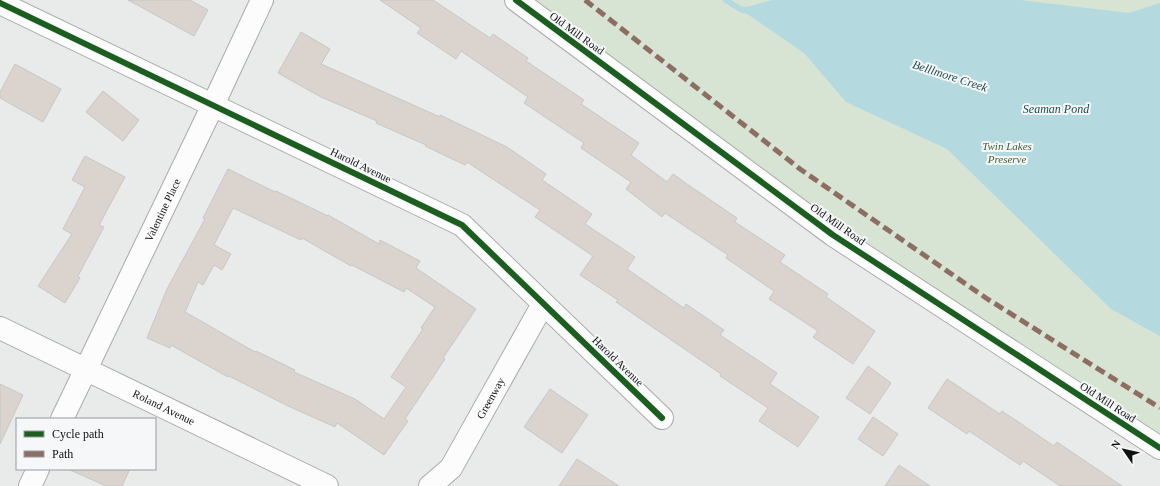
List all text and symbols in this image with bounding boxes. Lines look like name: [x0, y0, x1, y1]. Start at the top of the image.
street label: Old Mill Road: [548, 9, 607, 57]
water label: Belllmore Creek: [911, 57, 990, 95]
water label: Seaman Pond: [1023, 102, 1090, 116]
park label: Twin Lakes Preserve: [982, 140, 1032, 165]
street label: Harold Avenue: [329, 145, 393, 185]
street label: Valentine Place: [142, 176, 183, 243]
street label: Old Mill Road: [808, 201, 868, 248]
street label: Harold Avenue: [590, 334, 646, 388]
street label: Greenway: [474, 375, 507, 421]
street label: Old Mill Road: [1078, 379, 1139, 425]
street label: Roland Avenue: [131, 387, 197, 427]
legend: [16, 418, 156, 470]
text: Cycle path: [52, 427, 104, 441]
north arrow: [1104, 430, 1144, 470]
text: N: [1109, 438, 1123, 451]
text: Path: [52, 447, 73, 461]

